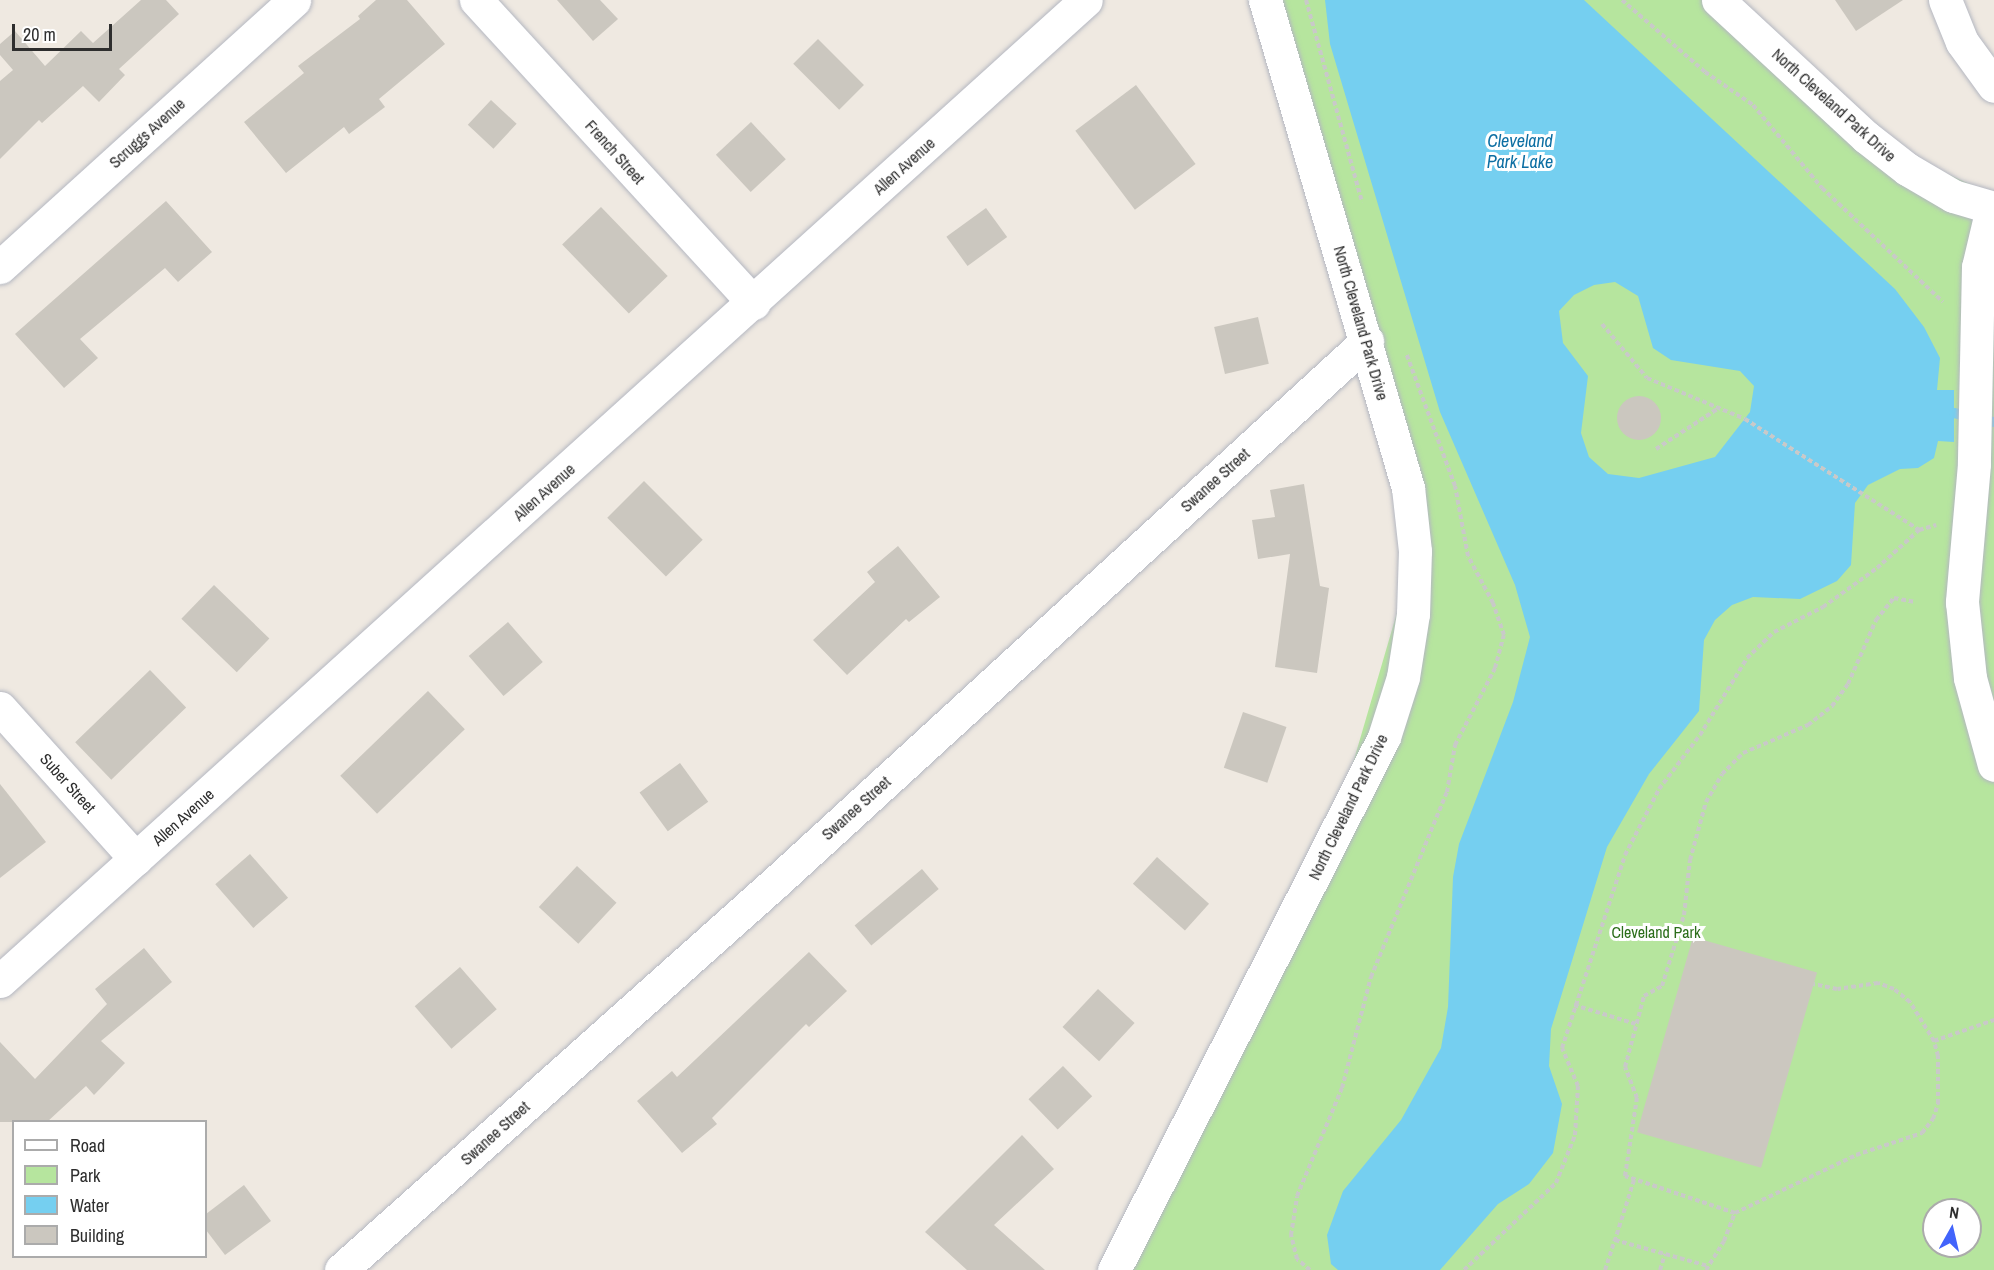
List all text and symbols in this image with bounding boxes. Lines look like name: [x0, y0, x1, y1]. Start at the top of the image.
scale bar: [15, 12, 116, 50]
text: 20 m: [23, 22, 56, 47]
street label: North Cleveland Park Drive: [1768, 44, 1900, 166]
street label: Scruggs Avenue: [105, 94, 189, 172]
street label: French Street: [581, 116, 649, 188]
water label: Cleveland Park Lake: [1487, 131, 1553, 174]
street label: Allen Avenue: [869, 133, 939, 199]
street label: North Cleveland Park Drive: [1330, 244, 1392, 402]
street label: Swanee Street: [1177, 444, 1253, 516]
street label: Allen Avenue: [509, 459, 579, 525]
street label: North Cleveland Park Drive: [1304, 731, 1392, 883]
street label: Suber Street: [36, 749, 100, 817]
street label: Swanee Street: [818, 772, 894, 844]
street label: Allen Avenue: [148, 784, 218, 850]
park label: Cleveland Park: [1612, 922, 1700, 942]
street label: Swanee Street: [457, 1097, 533, 1169]
legend: [12, 1120, 207, 1258]
text: Road: [70, 1133, 105, 1158]
text: Park: [70, 1163, 100, 1188]
text: Water: [70, 1193, 109, 1218]
north arrow: [1922, 1198, 1982, 1258]
text: N: [1948, 1201, 1960, 1224]
text: Building: [70, 1223, 124, 1248]

